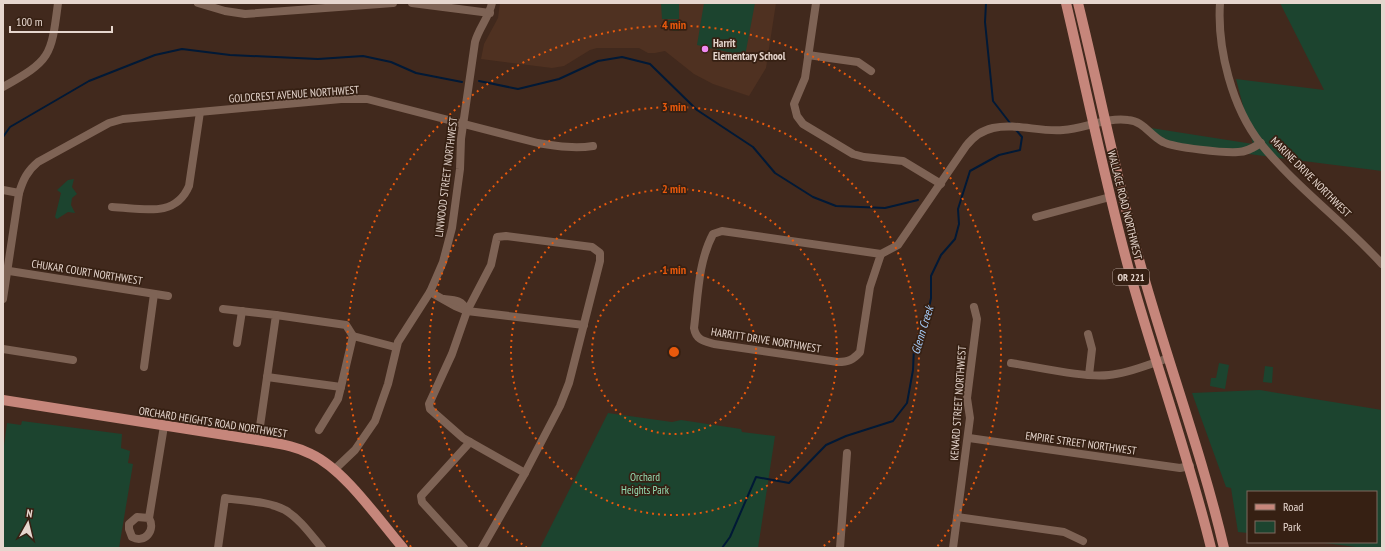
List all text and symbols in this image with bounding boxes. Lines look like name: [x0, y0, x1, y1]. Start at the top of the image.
scale bar: [10, 8, 112, 34]
text: 100 m: [16, 14, 43, 29]
text: 4 min: [662, 17, 686, 32]
place label: Harrit Elementary School: [713, 36, 786, 63]
marker: Harrit Elementary School: [700, 44, 710, 54]
street label: GOLDCREST AVENUE NORTHWEST: [228, 82, 360, 106]
text: 3 min: [662, 99, 686, 114]
street label: LINWOOD STREET NORTHWEST: [432, 116, 460, 238]
street label: MARINE DRIVE NORTHWEST: [1268, 134, 1354, 220]
street label: WALLACE ROAD NORTHWEST: [1105, 149, 1145, 261]
text: 2 min: [662, 181, 686, 196]
street label: CHUKAR COURT NORTHWEST: [31, 256, 144, 288]
text: 1 min: [662, 262, 686, 277]
road number: OR 221: [1113, 269, 1149, 285]
water label: Glenn Creek: [908, 303, 937, 356]
street label: HARRITT DRIVE NORTHWEST: [710, 324, 822, 356]
centre of rings: [667, 345, 681, 359]
street label: KENARD STREET NORTHWEST: [947, 345, 969, 461]
street label: ORCHARD HEIGHTS ROAD NORTHWEST: [138, 403, 288, 441]
street label: EMPIRE STREET NORTHWEST: [1025, 428, 1138, 458]
park label: Orchard Heights Park: [621, 470, 670, 497]
legend: [1247, 491, 1377, 543]
text: Road: [1283, 499, 1303, 514]
north arrow: [8, 503, 48, 543]
text: N: [25, 506, 33, 520]
text: Park: [1283, 519, 1301, 534]

